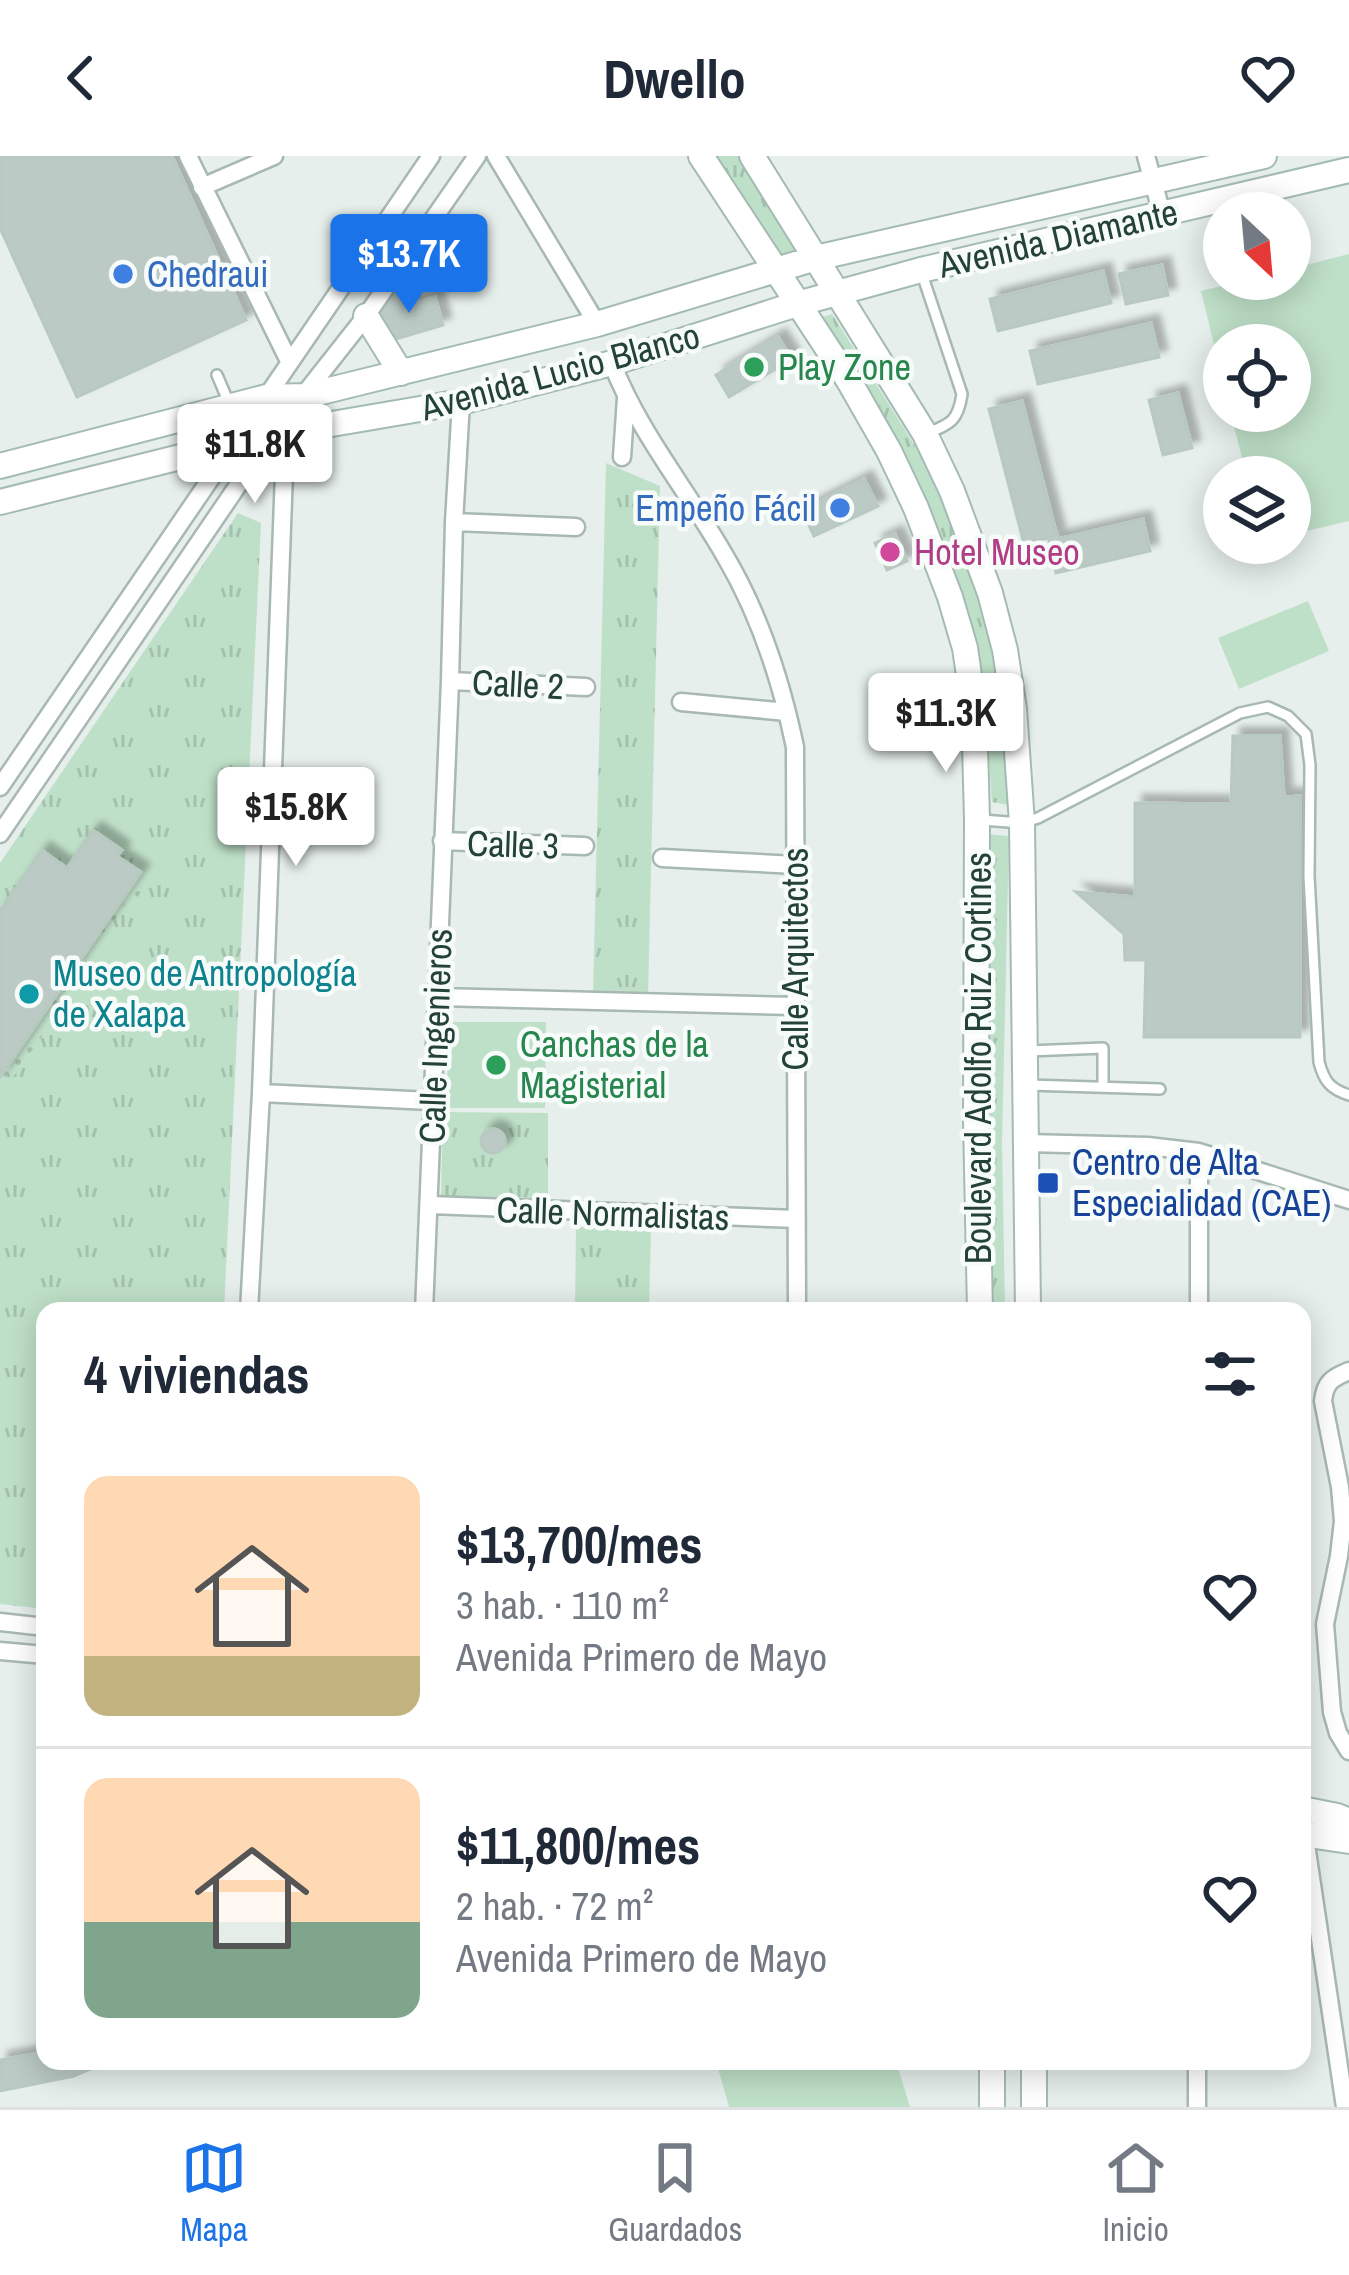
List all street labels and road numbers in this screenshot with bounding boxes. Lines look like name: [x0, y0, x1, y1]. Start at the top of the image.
street label: Avenida Diamante: [933, 187, 1182, 289]
street label: Avenida Lucio Blanco: [414, 311, 705, 432]
street label: Calle 2: [471, 658, 565, 710]
street label: Calle 3: [466, 818, 560, 870]
street label: Calle Arquitectos: [771, 847, 819, 1071]
street label: Boulevard Adolfo Ruiz Cortines: [954, 852, 1002, 1264]
street label: Calle Ingenieros: [407, 928, 463, 1144]
street label: Calle Normalistas: [496, 1185, 730, 1241]

